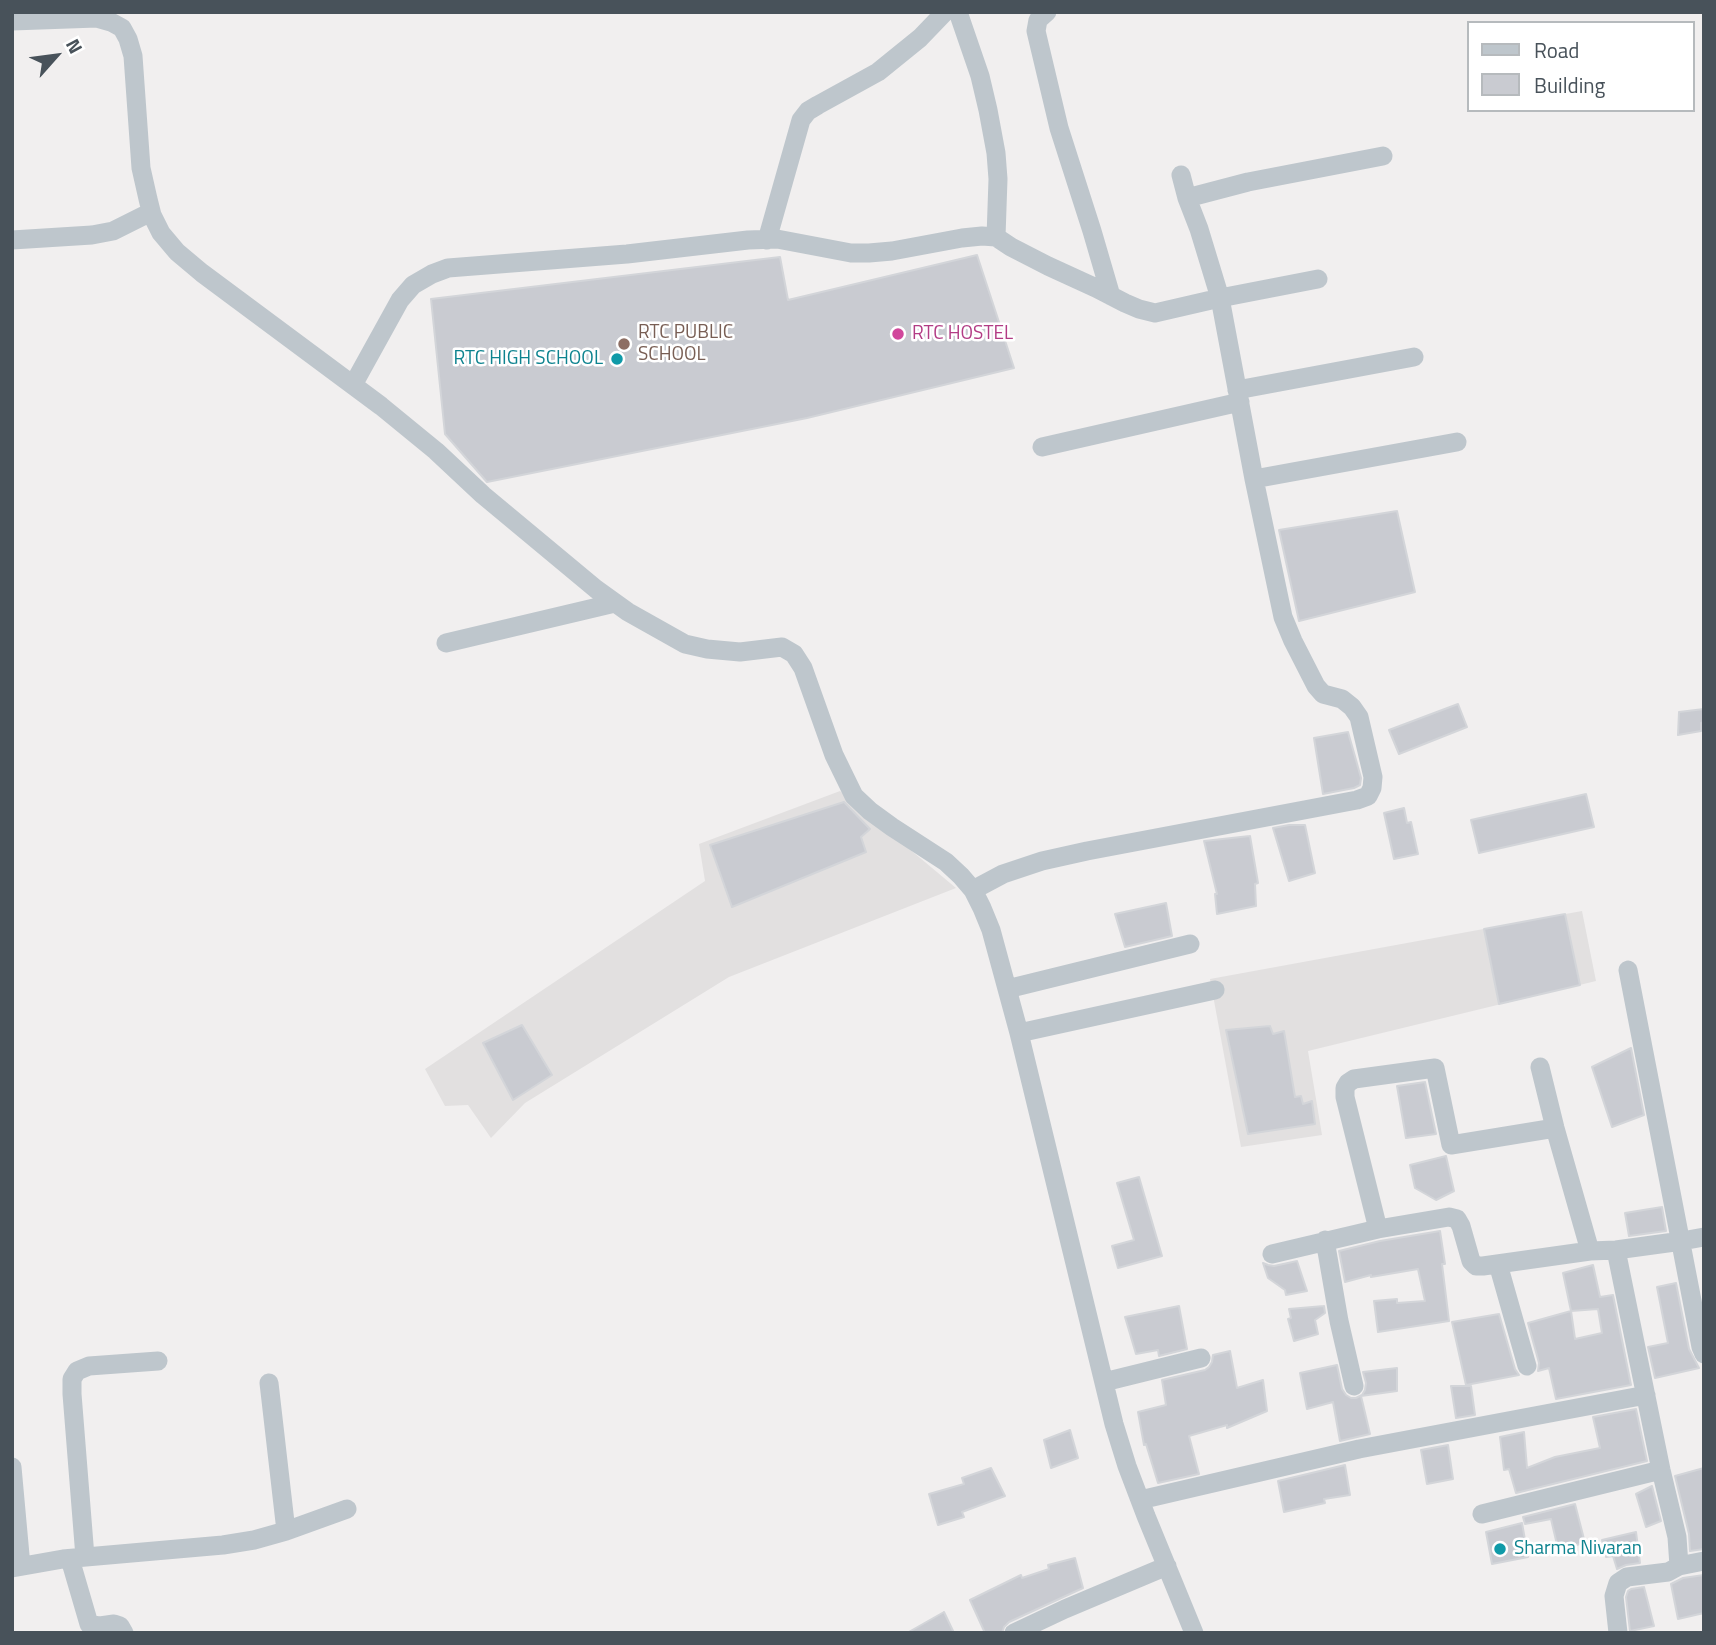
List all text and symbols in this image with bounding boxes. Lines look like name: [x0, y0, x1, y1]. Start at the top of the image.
north arrow: [21, 21, 91, 91]
legend: [1468, 21, 1695, 112]
text: N: [59, 33, 91, 59]
text: Road: [1534, 34, 1579, 66]
text: Building: [1534, 69, 1605, 101]
place label: RTC PUBLIC SCHOOL: [638, 322, 733, 366]
place label: RTC HOSTEL: [912, 323, 1013, 345]
marker: RTC HOSTEL: [890, 326, 906, 342]
marker: RTC PUBLIC SCHOOL: [616, 336, 632, 352]
place label: RTC HIGH SCHOOL: [453, 348, 603, 370]
marker: RTC HIGH SCHOOL: [609, 351, 625, 367]
place label: Sharma Nivaran: [1514, 1538, 1642, 1560]
marker: Sharma Nivaran: [1492, 1541, 1508, 1557]

